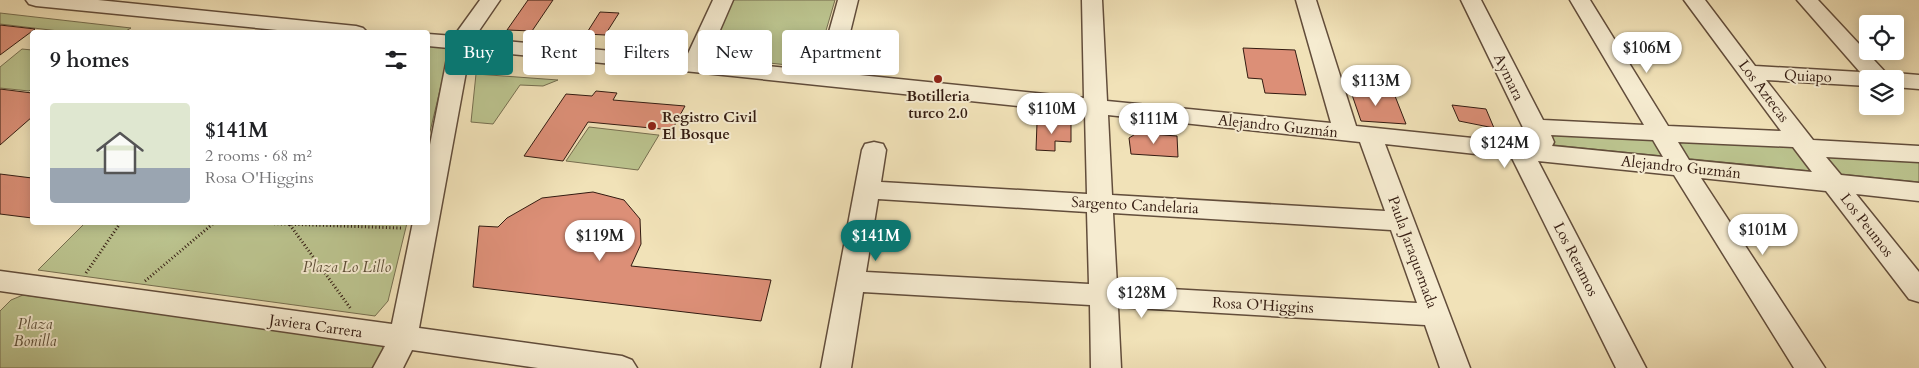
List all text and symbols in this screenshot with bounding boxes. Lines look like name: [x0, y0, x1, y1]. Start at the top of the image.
map controls: [1859, 15, 1904, 115]
button: locate: [1859, 15, 1904, 60]
chip: Buy: [445, 30, 513, 75]
chip: Rent: [523, 30, 595, 75]
chip: Filters: [605, 30, 688, 75]
chip: New: [698, 30, 772, 75]
chip: Apartment: [782, 30, 899, 75]
pin: $106M: [1612, 32, 1682, 74]
text: $106M: [1623, 37, 1671, 59]
text: 9 homes: [50, 46, 129, 75]
icon: filters: [382, 46, 410, 74]
street label: Aymara: [1489, 50, 1529, 104]
street label: Los Aztecas: [1734, 56, 1794, 126]
pin: $113M: [1341, 64, 1411, 107]
street label: Quiapo: [1784, 65, 1832, 87]
text: $113M: [1352, 70, 1400, 92]
button: layers: [1859, 70, 1904, 115]
marker: Botilleria turco 2.0: [932, 73, 944, 85]
place label: Botilleria turco 2.0: [906, 86, 970, 123]
pin: $110M: [1017, 92, 1087, 135]
text: $110M: [1028, 98, 1076, 120]
pin: $111M: [1119, 102, 1189, 145]
place label: Registro Civil El Bosque: [662, 107, 758, 144]
text: $111M: [1130, 108, 1178, 130]
street label: Alejandro Guzmán: [1217, 110, 1339, 142]
text: $141M: [205, 116, 268, 145]
marker: Registro Civil El Bosque: [646, 120, 658, 132]
icon: home: [90, 123, 150, 183]
pin: $124M: [1470, 126, 1540, 169]
text: $124M: [1481, 132, 1529, 154]
text: 2 rooms · 68 m²: [205, 145, 312, 167]
street label: Alejandro Guzmán: [1620, 151, 1742, 183]
text: Rosa O'Higgins: [205, 167, 314, 189]
street label: Los Peumos: [1836, 189, 1898, 261]
street label: Sargento Candelaria: [1071, 192, 1200, 218]
street label: Paula Jaraquemada: [1383, 193, 1443, 311]
pin: $101M: [1728, 214, 1798, 256]
street label: Los Retamos: [1549, 219, 1603, 299]
text: $101M: [1739, 219, 1787, 241]
pin: $119M: [565, 220, 635, 262]
pin: $141M: [841, 220, 911, 262]
text: $119M: [576, 225, 624, 247]
text: $141M: [852, 225, 900, 247]
park label: Plaza Lo Lillo: [303, 257, 391, 277]
pin: $128M: [1107, 276, 1177, 319]
text: $128M: [1118, 282, 1166, 304]
street label: Rosa O'Higgins: [1212, 292, 1314, 318]
street label: Javiera Carrera: [266, 309, 364, 343]
park label: Plaza Bonilla: [14, 314, 57, 351]

